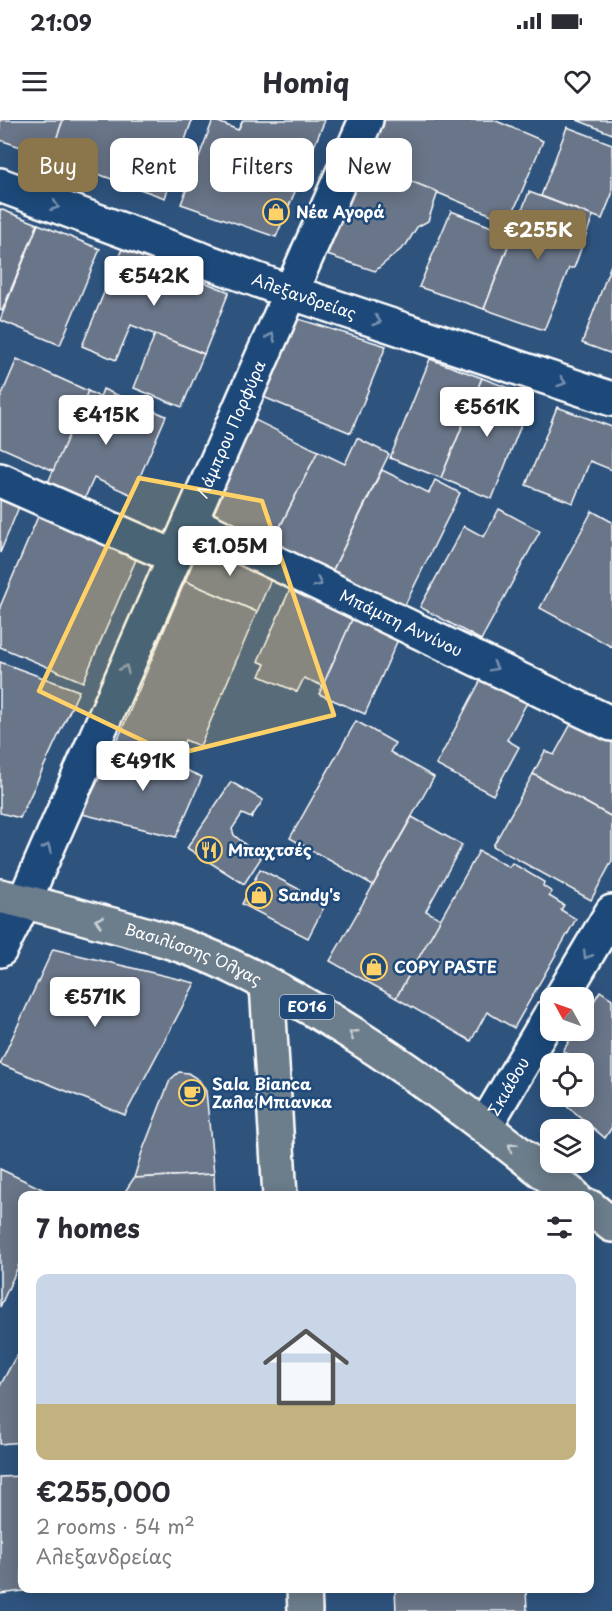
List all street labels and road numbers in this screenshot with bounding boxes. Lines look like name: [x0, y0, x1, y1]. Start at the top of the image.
street label: Αλεξανδρείας: [249, 266, 360, 324]
street label: Λάμπρου Πορφύρα: [189, 355, 271, 501]
street label: Μπάμπη Αννίνου: [336, 582, 467, 662]
street label: Βασιλίσσης Όλγας: [122, 916, 267, 990]
road number: ΕΟ16: [280, 995, 334, 1019]
street label: Σκιάθου: [481, 1052, 534, 1120]

